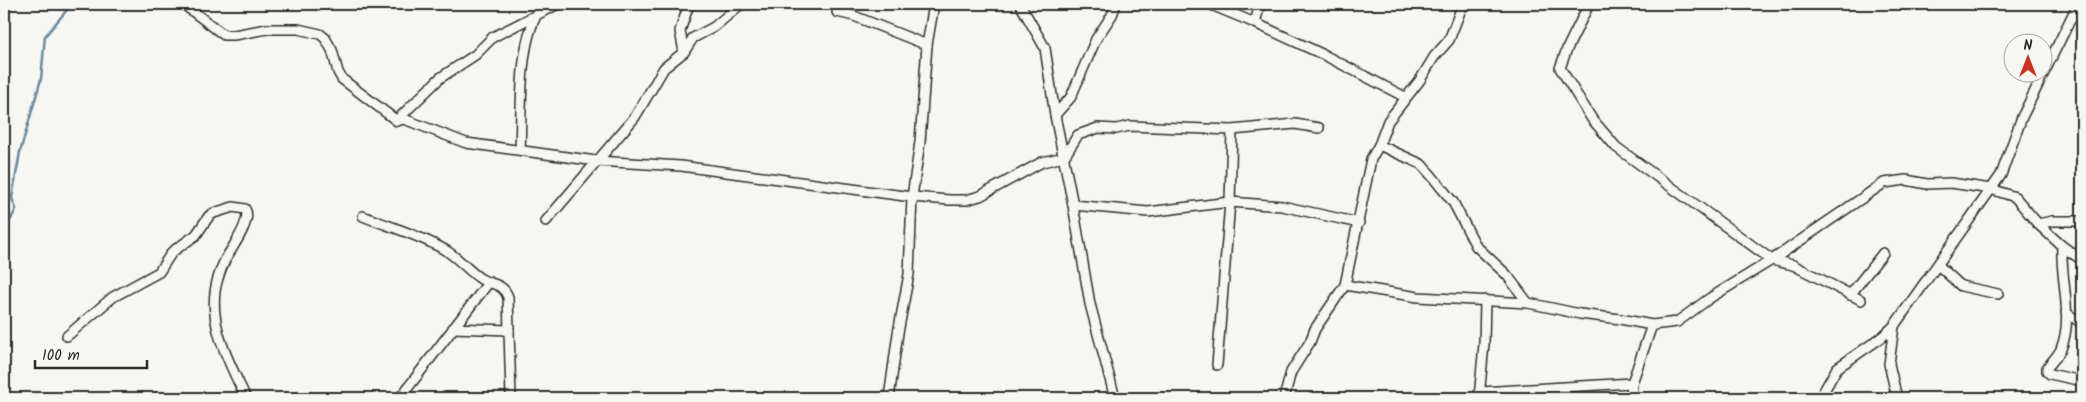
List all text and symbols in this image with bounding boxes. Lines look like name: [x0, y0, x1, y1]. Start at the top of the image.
north arrow: [2004, 32, 2054, 82]
text: N: [2024, 35, 2033, 57]
scale bar: [35, 337, 148, 369]
text: 100 m: [42, 344, 80, 368]

